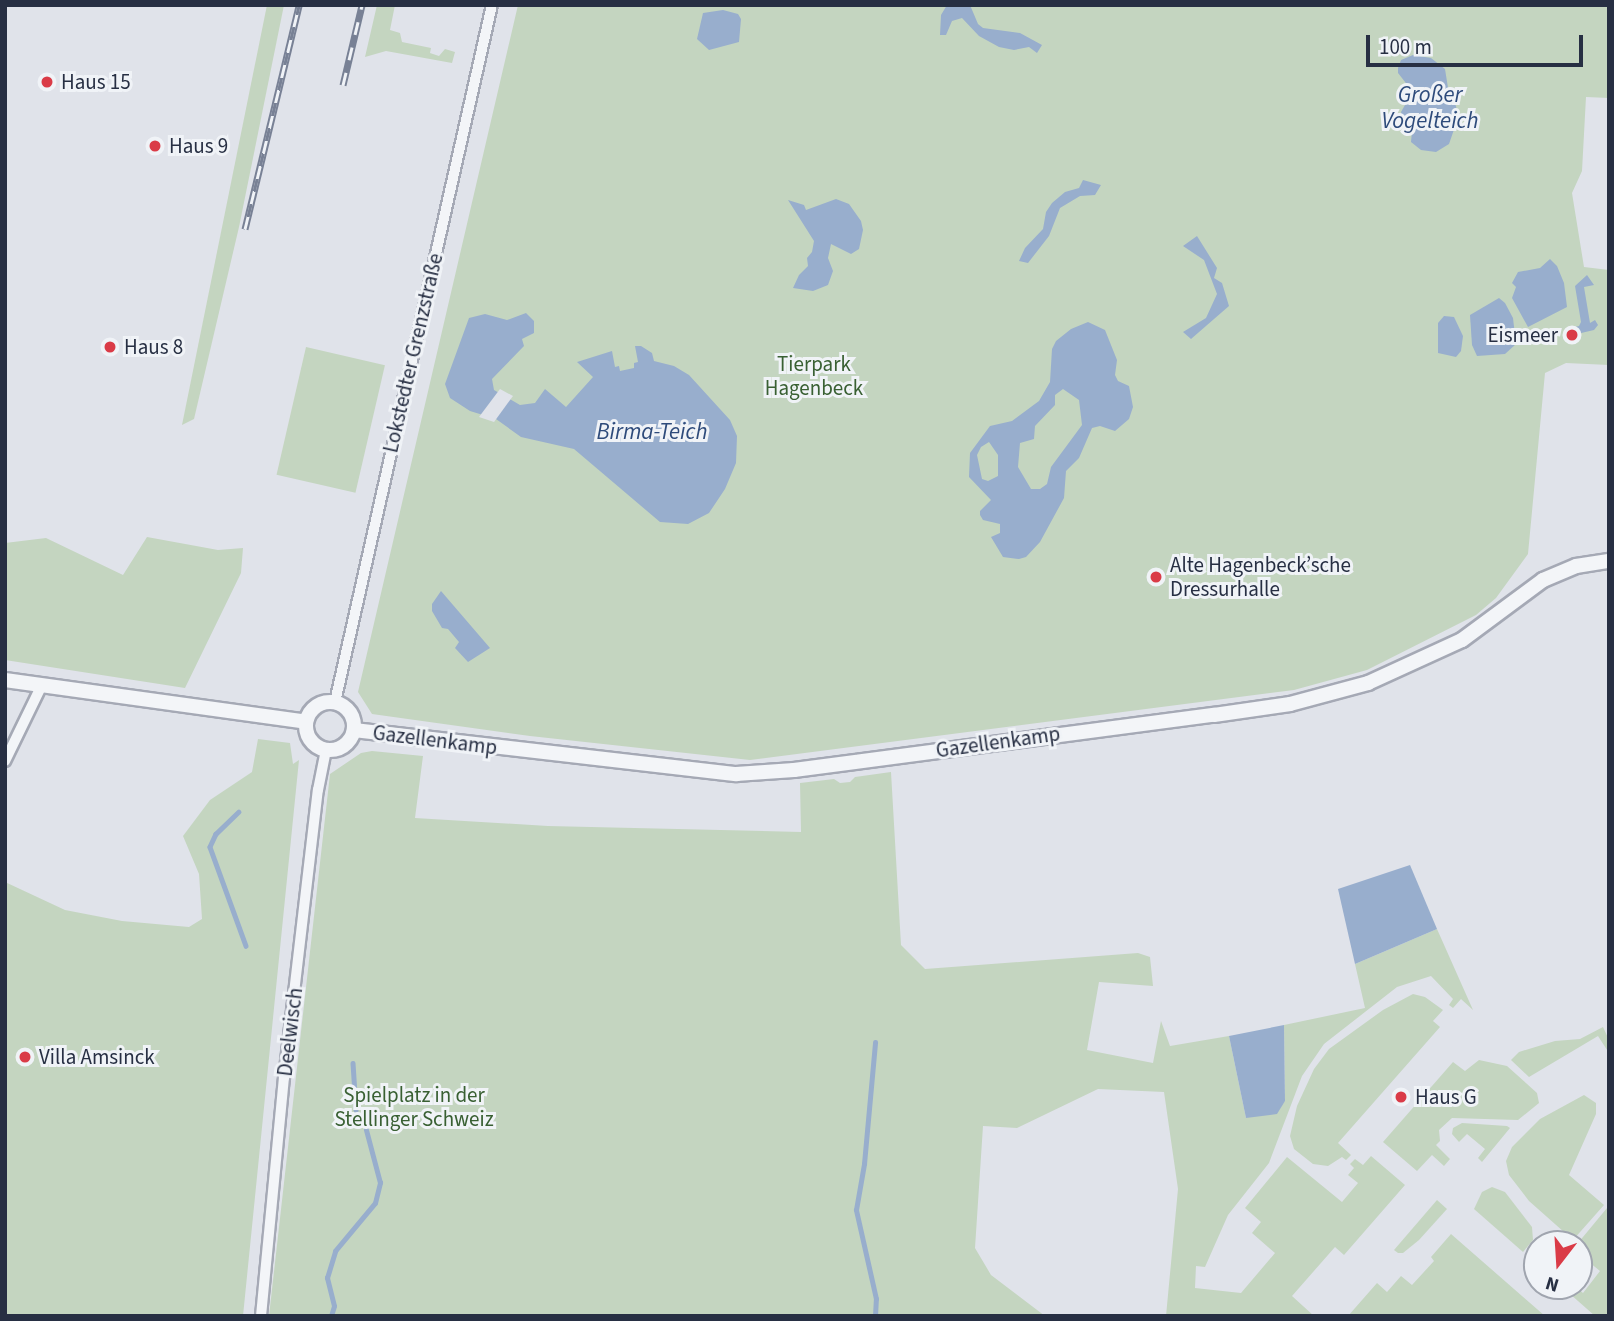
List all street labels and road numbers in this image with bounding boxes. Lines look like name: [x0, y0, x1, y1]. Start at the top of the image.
street label: Lokstedter Grenzstraße: [378, 251, 448, 455]
street label: Gazellenkamp: [371, 720, 499, 760]
street label: Gazellenkamp: [934, 721, 1062, 763]
street label: Deelwisch: [272, 986, 308, 1078]

